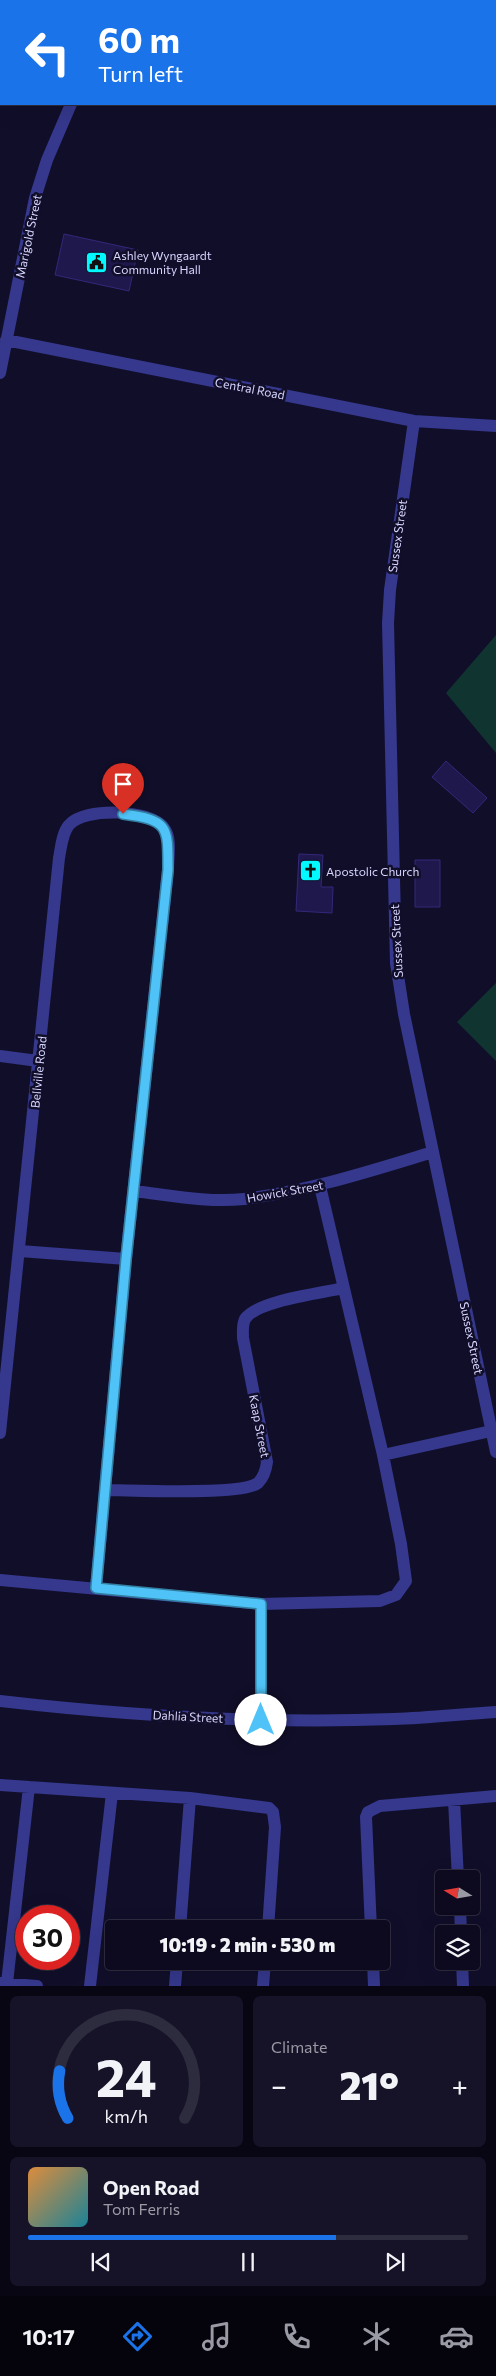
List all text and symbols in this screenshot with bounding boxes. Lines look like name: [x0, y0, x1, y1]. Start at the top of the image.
text: 60 m: [98, 17, 180, 60]
icon: left: [15, 20, 80, 85]
text: Turn left: [98, 60, 183, 87]
street label: Marigold Street: [12, 193, 44, 279]
place label: Ashley Wyngaardt Community Hall: [113, 248, 212, 276]
public building icon: Ashley Wyngaardt Community Hall: [85, 250, 109, 274]
street label: Central Road: [214, 374, 286, 402]
street label: Sussex Street: [385, 499, 409, 573]
pin: [102, 763, 144, 814]
icon: arrive: [109, 770, 137, 798]
church icon: Apostolic Church: [298, 859, 322, 883]
place label: Apostolic Church: [326, 864, 419, 878]
street label: Sussex Street: [387, 904, 405, 978]
street label: Bellville Road: [27, 1035, 49, 1109]
street label: Howick Street: [246, 1177, 324, 1205]
street label: Sussex Street: [458, 1301, 487, 1376]
street label: Kaap Street: [247, 1393, 273, 1459]
position arrow: [234, 1693, 286, 1745]
street label: Dahlia Street: [152, 1707, 224, 1725]
north arrow: [435, 1870, 480, 1915]
map controls: [435, 1870, 480, 1970]
speed limit sign: 30: [15, 1905, 80, 1970]
button: layers: [435, 1925, 480, 1970]
text: 10:19 · 2 min · 530 m: [160, 1933, 335, 1956]
text: Climate: [271, 2037, 327, 2056]
text: 24: [96, 2044, 157, 2108]
text: 21°: [339, 2061, 399, 2108]
text: −: [271, 2068, 287, 2102]
text: +: [452, 2068, 468, 2102]
text: km/h: [105, 2105, 148, 2127]
text: Open Road: [103, 2176, 199, 2199]
text: Tom Ferris: [103, 2199, 180, 2218]
icon: previous: [87, 2248, 115, 2276]
icon: pause: [234, 2248, 262, 2276]
icon: next: [381, 2248, 409, 2276]
icon: directions: [120, 2319, 155, 2354]
icon: music: [199, 2319, 234, 2354]
icon: phone: [279, 2319, 314, 2354]
icon: climate: [359, 2319, 394, 2354]
icon: car: [439, 2319, 474, 2354]
text: 10:17: [22, 2323, 75, 2350]

